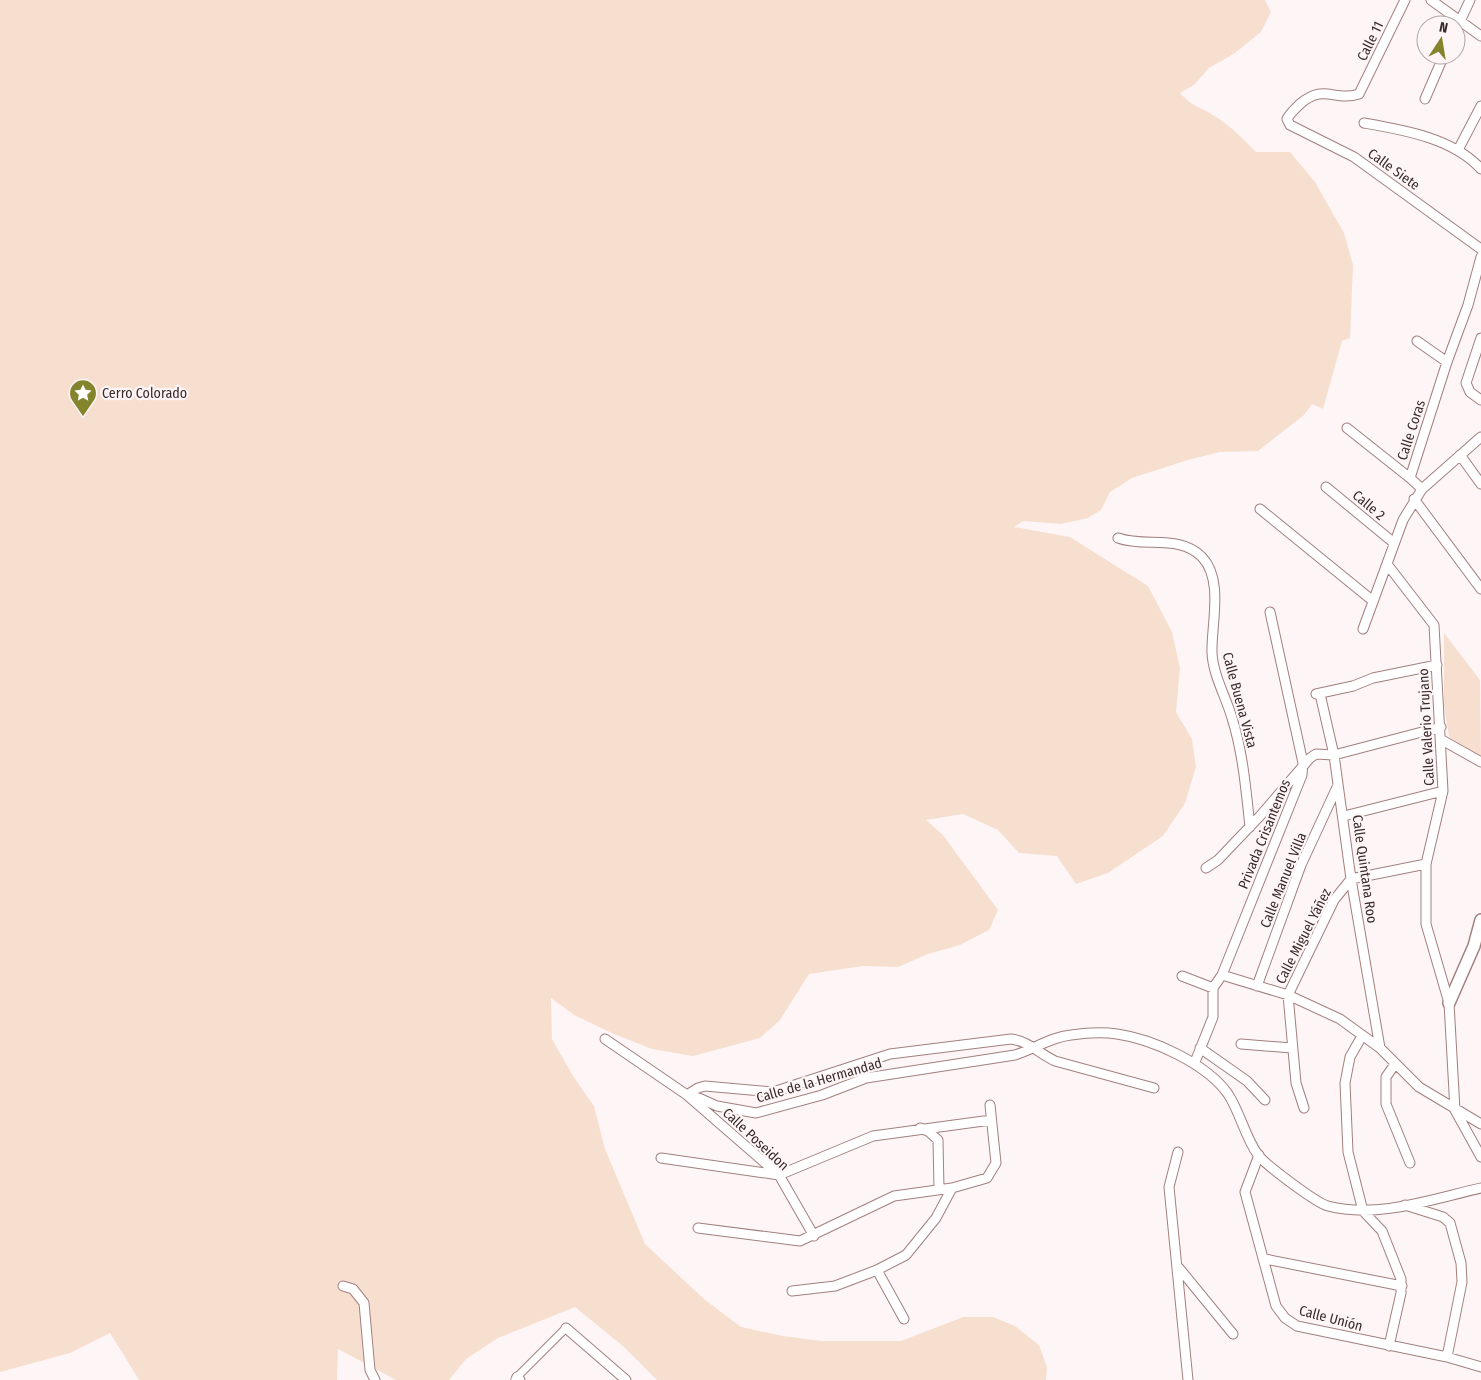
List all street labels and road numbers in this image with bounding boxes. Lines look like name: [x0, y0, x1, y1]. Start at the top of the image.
street label: Calle 11: [1354, 19, 1387, 64]
street label: Calle Siete: [1364, 145, 1423, 194]
street label: Calle Coras: [1394, 398, 1429, 463]
street label: Calle 2: [1349, 487, 1388, 524]
street label: Calle Buena Vista: [1219, 650, 1261, 750]
street label: Calle Valerio Trujano: [1415, 668, 1438, 786]
street label: Privada Crisantemos: [1235, 777, 1294, 892]
street label: Calle Quintana Roo: [1348, 814, 1381, 924]
street label: Calle Manuel Villa: [1257, 830, 1310, 930]
street label: Calle Miguel Yáñez: [1272, 885, 1335, 987]
street label: Calle de la Hermandad: [754, 1054, 884, 1107]
street label: Calle Poseidon: [719, 1104, 792, 1174]
street label: Calle Unión: [1297, 1302, 1365, 1335]

